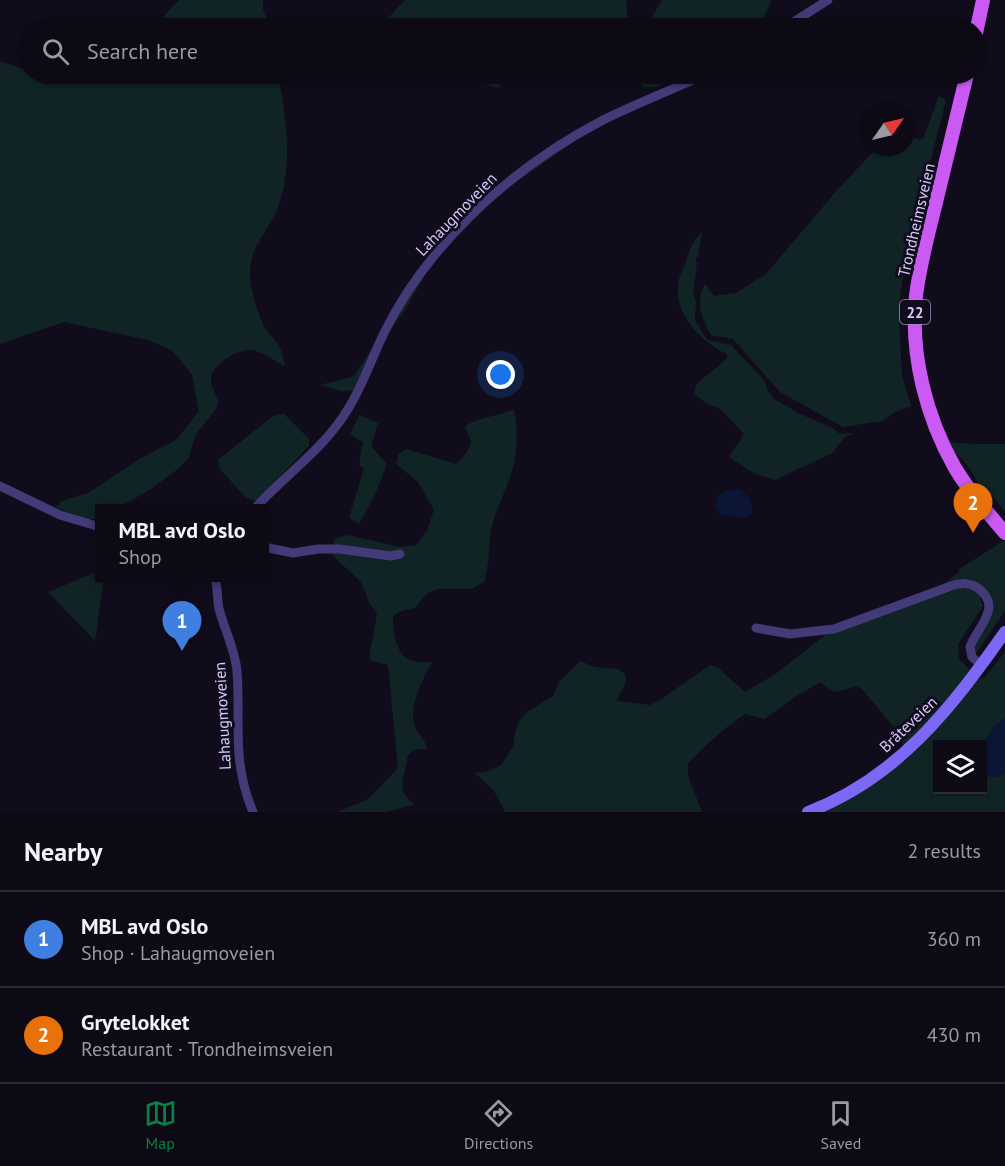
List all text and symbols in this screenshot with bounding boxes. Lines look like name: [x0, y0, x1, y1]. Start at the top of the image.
search box: [18, 18, 987, 84]
icon: search: [39, 35, 72, 68]
text: Search here: [87, 37, 198, 65]
north arrow: [861, 102, 915, 156]
street label: Trondheimsveien: [893, 161, 939, 279]
street label: Lahaugmoveien: [411, 168, 501, 260]
road number: 22: [900, 300, 930, 324]
your location: [486, 360, 515, 389]
pin: 2: [954, 484, 992, 533]
popup: [95, 504, 269, 582]
text: MBL avd Oslo: [118, 516, 246, 544]
text: Shop: [118, 544, 162, 570]
pin: 1: [162, 602, 201, 651]
street label: Lahaugmoveien: [209, 662, 235, 770]
street label: Bråteveien: [875, 692, 941, 756]
map controls: [933, 740, 987, 794]
button: layers: [933, 740, 987, 794]
text: Nearby: [24, 835, 102, 868]
text: 2 results: [908, 838, 981, 864]
text: MBL avd Oslo: [81, 912, 208, 940]
text: 1: [38, 926, 49, 952]
text: 360 m: [927, 926, 981, 952]
text: Shop · Lahaugmoveien: [81, 940, 275, 966]
text: Grytelokket: [81, 1008, 189, 1036]
text: 2: [38, 1022, 49, 1048]
text: 430 m: [927, 1022, 981, 1048]
text: Restaurant · Trondheimsveien: [81, 1036, 333, 1062]
tab: Map: [144, 1097, 177, 1153]
tab: Directions: [464, 1097, 533, 1153]
tab: Saved: [821, 1097, 861, 1153]

